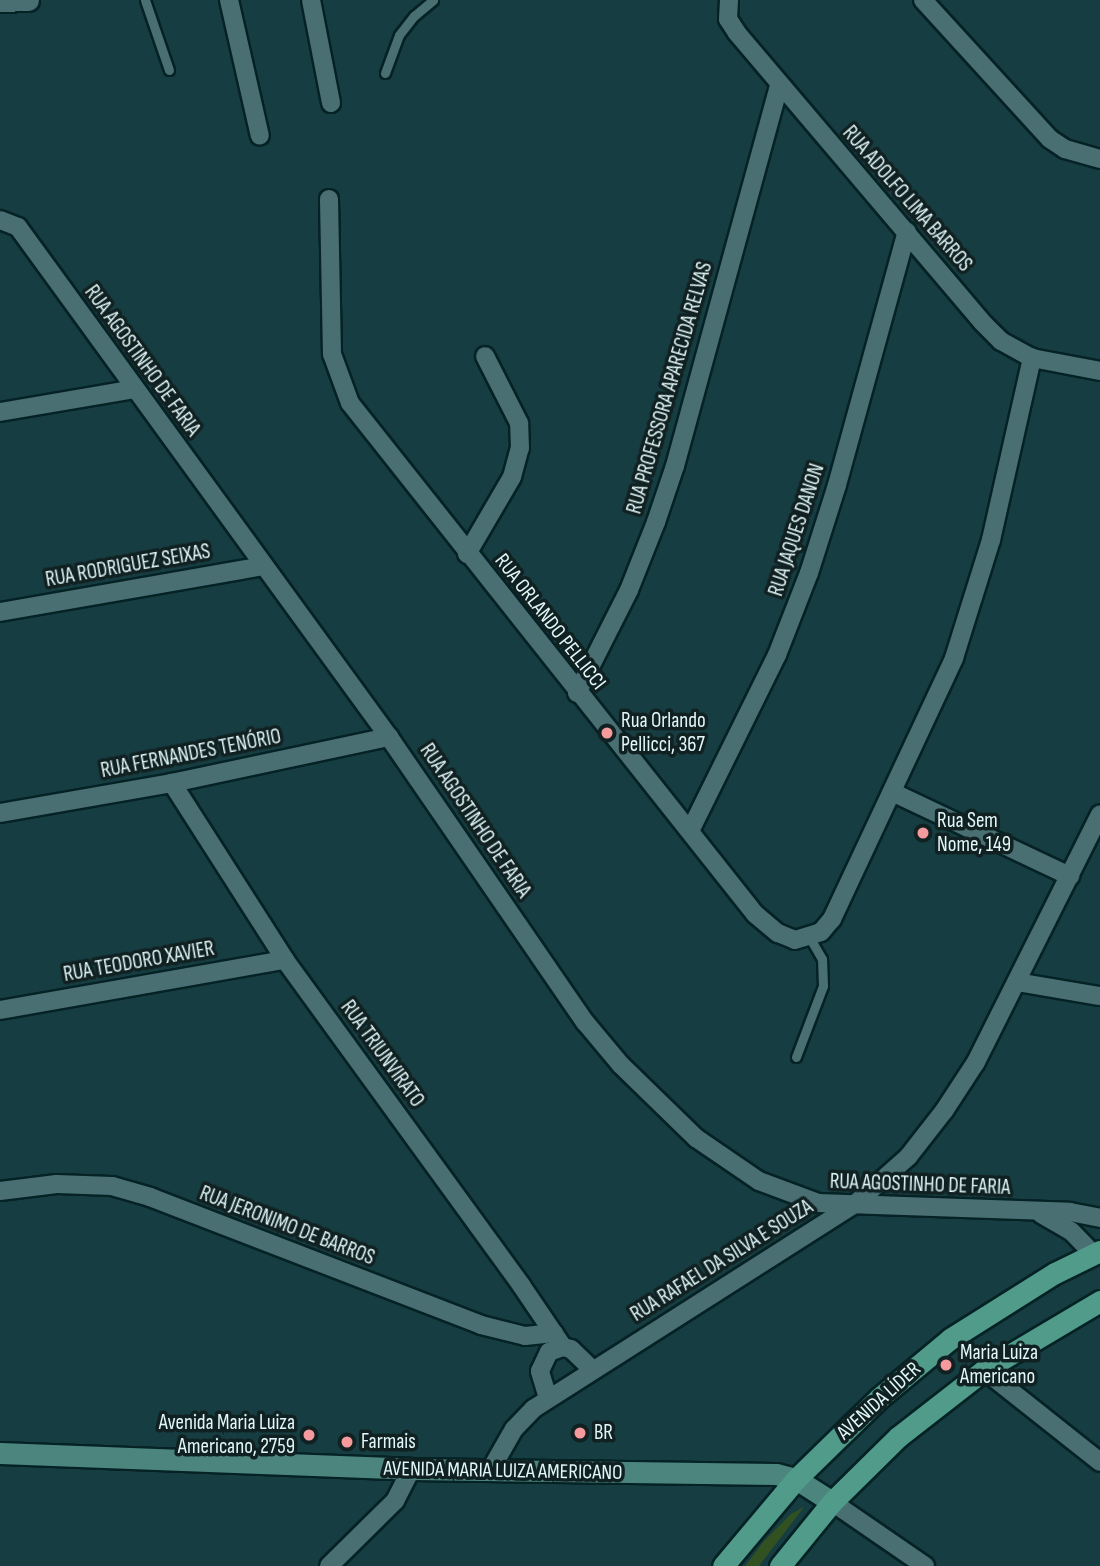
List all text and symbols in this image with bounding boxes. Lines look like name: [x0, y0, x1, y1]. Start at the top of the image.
street label: RUA ADOLFO LIMA BARROS: [837, 121, 977, 277]
street label: RUA PROFESSORA APARECIDA RELVAS: [622, 259, 718, 517]
street label: RUA AGOSTINHO DE FARIA: [79, 281, 205, 441]
street label: RUA JAQUES DANON: [764, 461, 830, 599]
street label: RUA RODRIGUEZ SEIXAS: [44, 539, 212, 593]
street label: RUA ORLANDO PELLICCI: [489, 549, 611, 695]
place label: Rua Orlando Pellicci, 367: [621, 708, 706, 758]
street label: RUA FERNANDES TENÓRIO: [99, 724, 283, 784]
marker: Rua Orlando Pellicci, 367: [599, 725, 615, 741]
street label: RUA AGOSTINHO DE FARIA: [414, 739, 536, 903]
place label: Rua Sem Nome, 149: [937, 808, 1011, 858]
marker: Rua Sem Nome, 149: [915, 825, 931, 841]
street label: RUA TEODORO XAVIER: [62, 936, 216, 988]
street label: RUA TRIUNVIRATO: [335, 996, 429, 1112]
street label: RUA AGOSTINHO DE FARIA: [829, 1169, 1011, 1201]
street label: RUA JERONIMO DE BARROS: [196, 1181, 378, 1271]
street label: RUA RAFAEL DA SILVA E SOUZA: [626, 1195, 818, 1327]
place label: Maria Luiza Americano: [960, 1340, 1038, 1390]
street label: AVENIDA LÍDER: [832, 1357, 926, 1445]
marker: Maria Luiza Americano: [938, 1357, 954, 1373]
place label: Avenida Maria Luiza Americano, 2759: [159, 1410, 295, 1460]
place label: BR: [594, 1420, 613, 1446]
marker: BR: [572, 1425, 588, 1441]
marker: Avenida Maria Luiza Americano, 2759: [301, 1427, 317, 1443]
place label: Farmais: [361, 1429, 416, 1455]
marker: Farmais: [339, 1434, 355, 1450]
street label: AVENIDA MARIA LUIZA AMERICANO: [383, 1456, 623, 1486]

